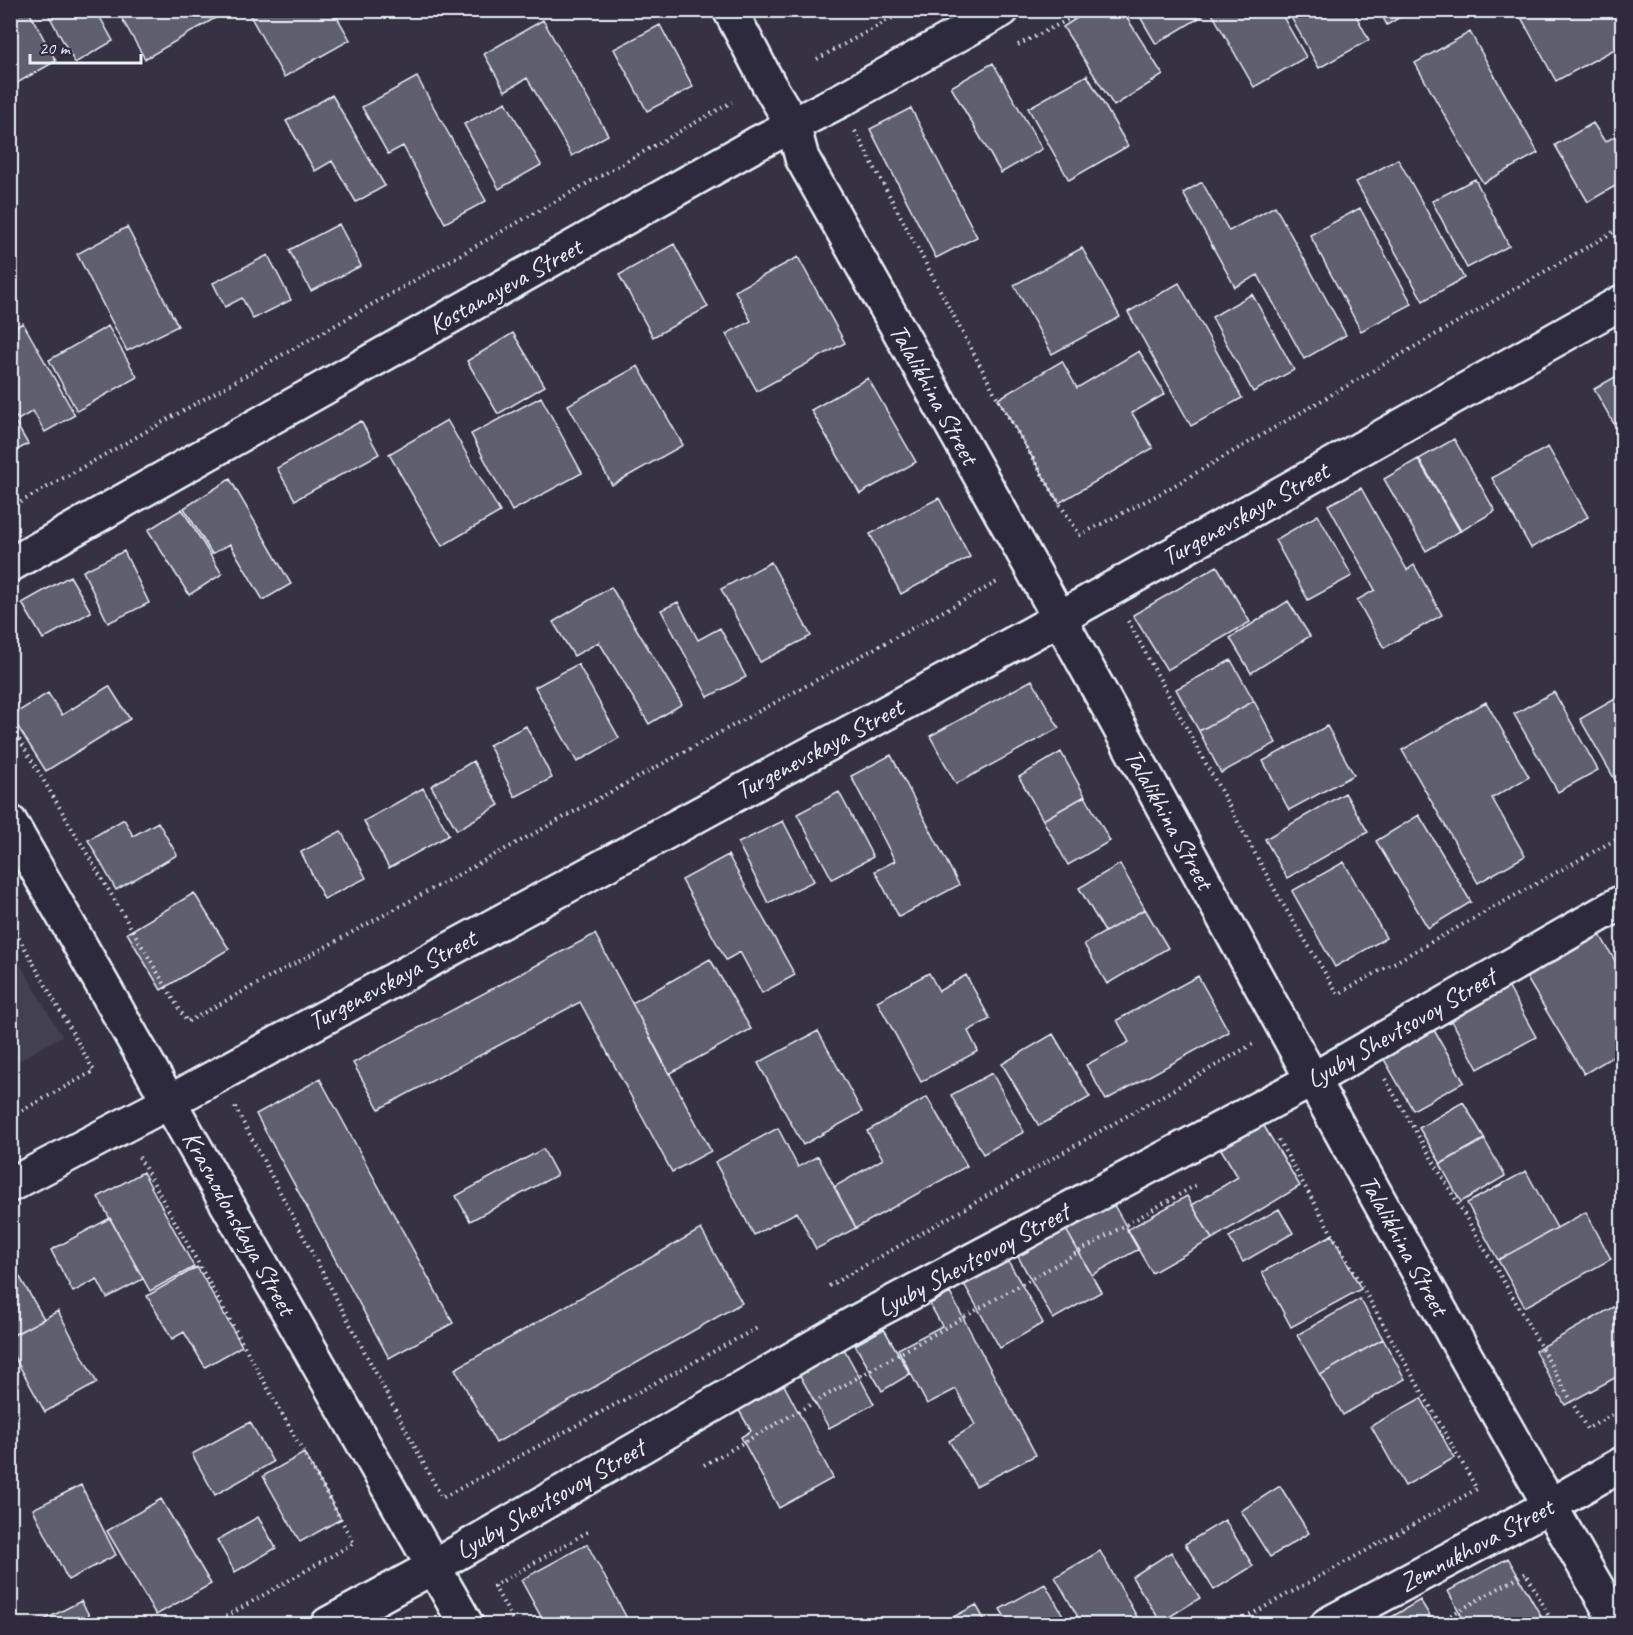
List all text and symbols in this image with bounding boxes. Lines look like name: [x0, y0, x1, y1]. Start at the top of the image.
scale bar: [30, 27, 141, 65]
text: 20 m: [39, 37, 72, 59]
street label: Kostanayeva Street: [423, 229, 589, 342]
street label: Talalikhina Street: [882, 318, 987, 472]
street label: Turgenevskaya Street: [1156, 453, 1336, 573]
street label: Turgenevskaya Street: [729, 690, 911, 807]
street label: Talalikhina Street: [1117, 743, 1222, 897]
street label: Turgenevskaya Street: [302, 921, 484, 1038]
street label: Lyuby Shevtsovoy Street: [1300, 959, 1505, 1096]
street label: Krasnodonskaya Street: [175, 1125, 304, 1323]
street label: Talalikhina Street: [1352, 1169, 1457, 1323]
street label: Lyuby Shevtsovoy Street: [871, 1194, 1078, 1325]
street label: Lyuby Shevtsovoy Street: [449, 1430, 654, 1567]
street label: Zemnukhova Street: [1393, 1489, 1561, 1599]

